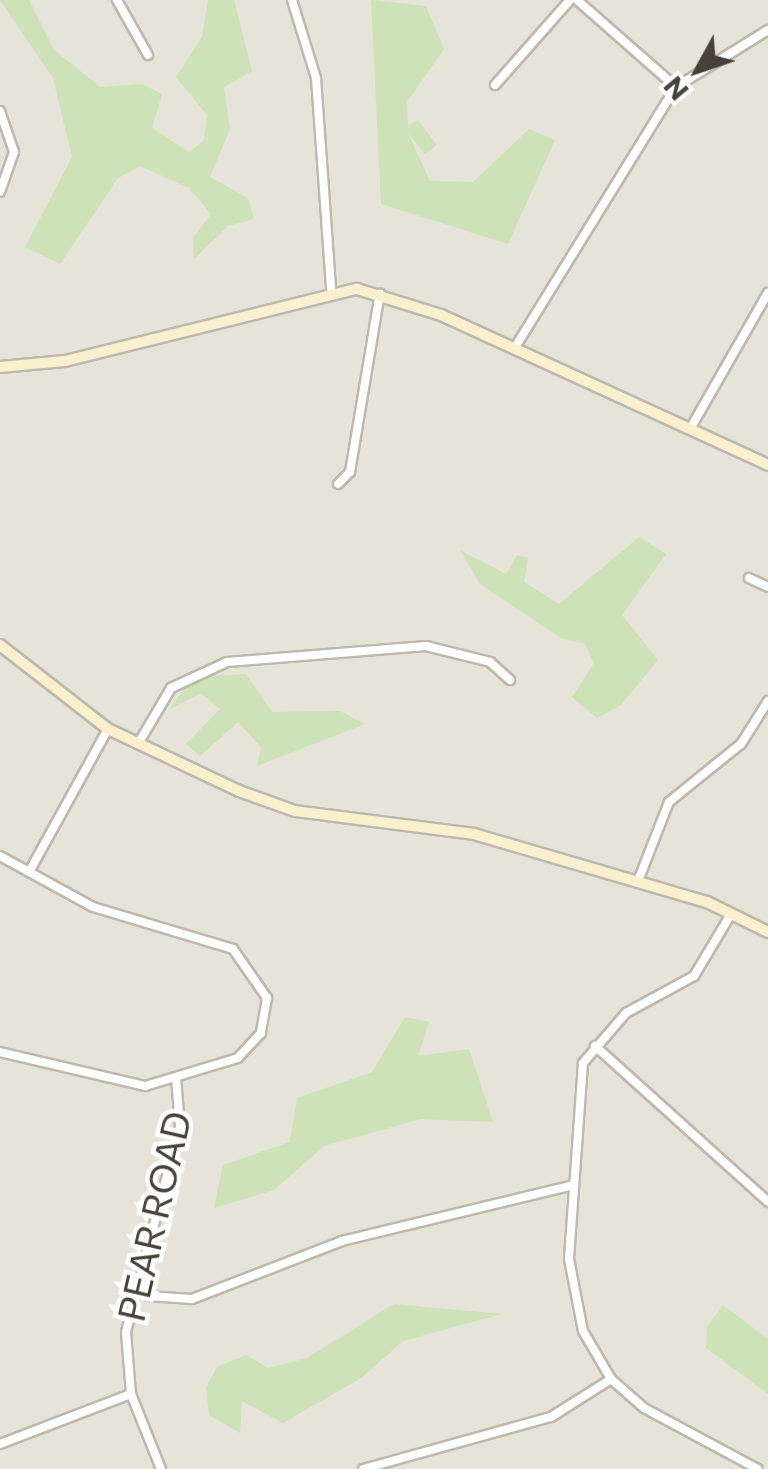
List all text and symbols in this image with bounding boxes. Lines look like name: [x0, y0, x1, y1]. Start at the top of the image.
north arrow: [648, 20, 748, 120]
text: N: [655, 70, 695, 108]
street label: PEAR ROAD: [107, 1106, 199, 1326]

